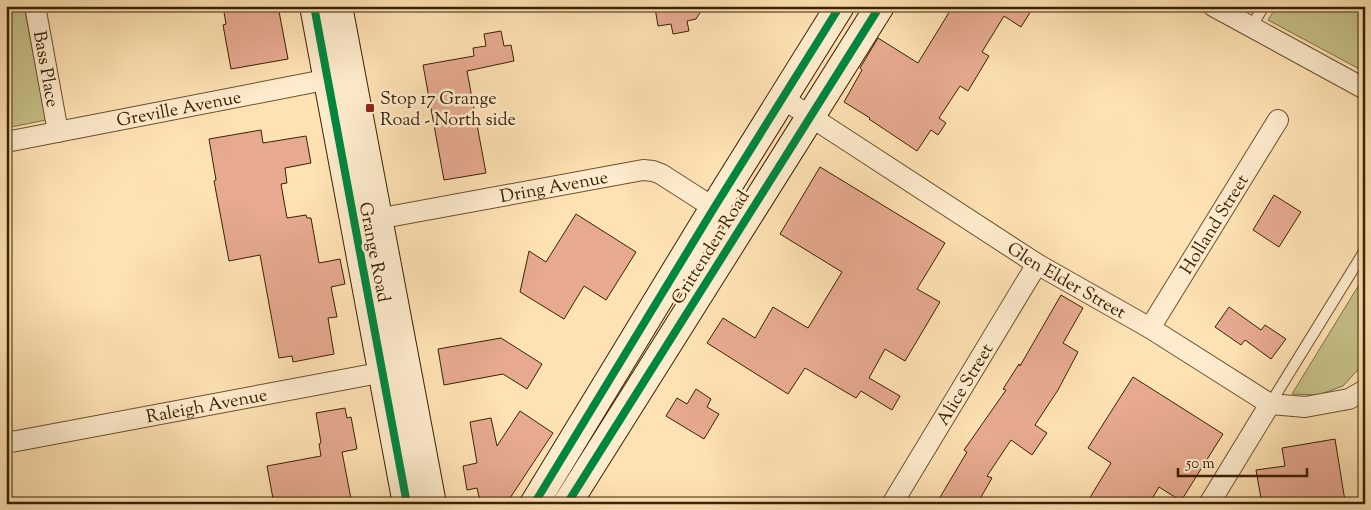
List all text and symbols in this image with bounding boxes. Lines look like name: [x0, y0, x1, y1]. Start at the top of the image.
street label: Bass Place: [25, 29, 64, 110]
street label: Greville Avenue: [115, 86, 244, 135]
place label: Stop 17 Grange Road - North side: [380, 87, 516, 134]
marker: Stop 17 Grange Road - North side: [364, 102, 376, 114]
street label: Dring Avenue: [498, 166, 610, 211]
street label: Holland Street: [1175, 170, 1256, 280]
street label: Crittenden Road: [666, 186, 757, 310]
street label: Grange Road: [351, 200, 395, 305]
street label: Glen Elder Street: [1001, 237, 1130, 327]
street label: Alice Street: [931, 339, 1001, 431]
street label: Raleigh Avenue: [144, 383, 270, 431]
scale bar: [1178, 445, 1307, 477]
text: 50 m: [1185, 454, 1215, 475]

